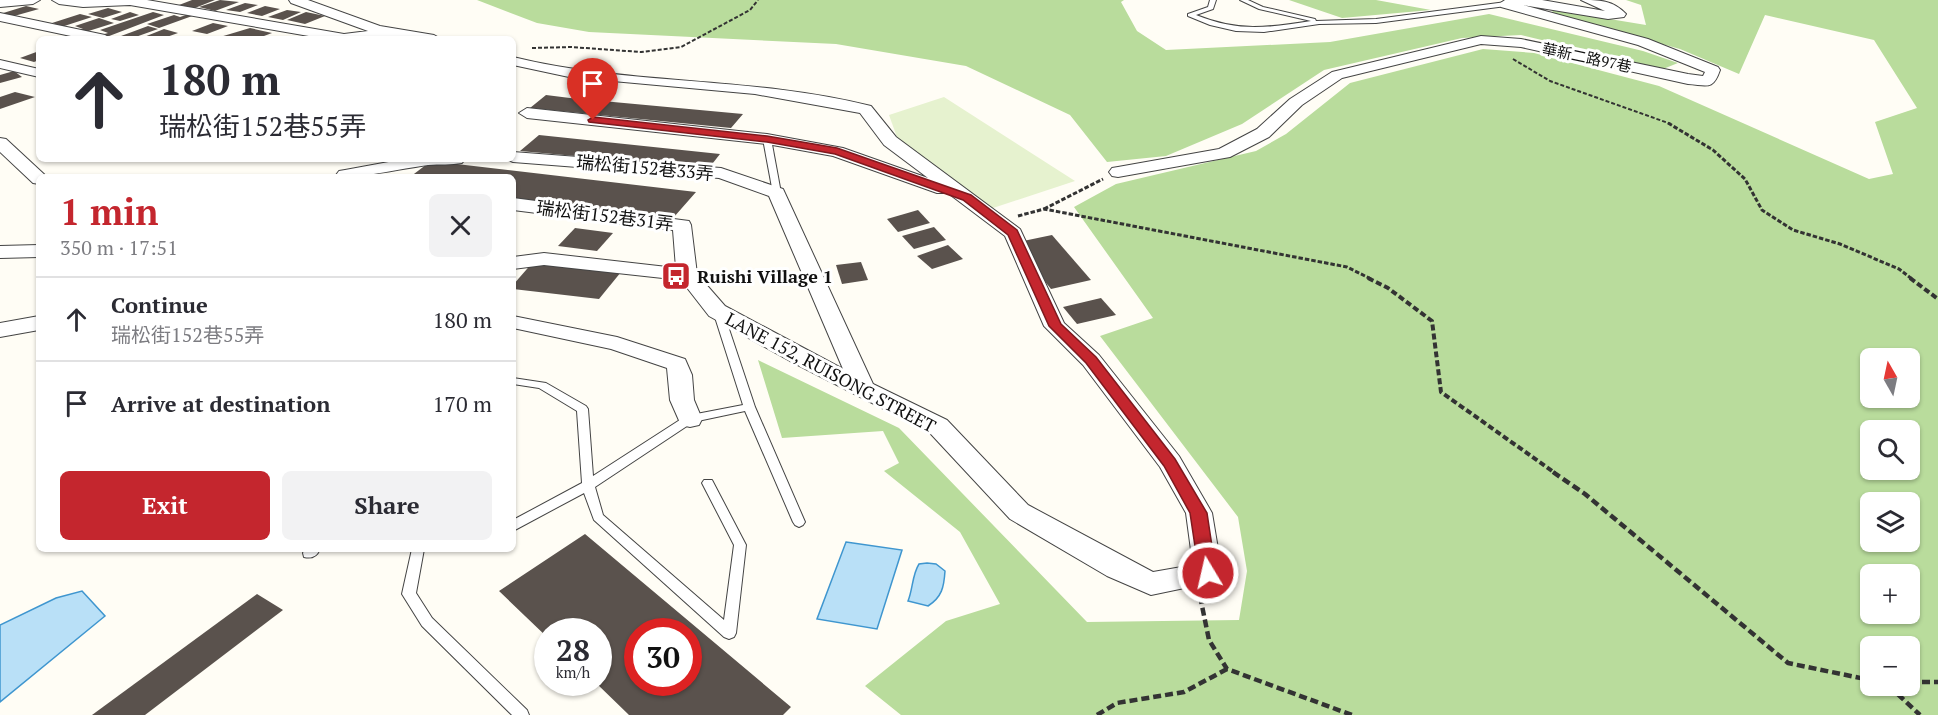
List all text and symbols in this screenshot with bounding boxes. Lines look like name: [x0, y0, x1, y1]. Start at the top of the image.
street label: 華新二路97巷: [1540, 38, 1634, 76]
text: 180 m: [159, 51, 280, 107]
pin: [567, 58, 618, 120]
icon: ahead: [60, 60, 138, 138]
icon: arrive: [576, 67, 609, 100]
text: 瑞松街152巷55弄: [159, 108, 366, 144]
street label: 瑞松街152巷33弄: [575, 149, 715, 185]
text: 1 min: [60, 188, 158, 235]
button: close: [429, 194, 492, 257]
street label: 瑞松街152巷31弄: [535, 195, 675, 235]
text: 350 m · 17:51: [60, 234, 178, 261]
bus stop icon: Ruishi Village 1: [660, 260, 692, 292]
place label: Ruishi Village 1: [697, 264, 833, 288]
text: Continue: [111, 290, 208, 319]
icon: ahead: [60, 303, 93, 336]
text: 180 m: [432, 305, 492, 334]
street label: LANE 152, RUISONG STREET: [722, 306, 940, 438]
text: 瑞松街152巷55弄: [111, 321, 264, 348]
north arrow: [1860, 348, 1920, 408]
map controls: [1860, 348, 1920, 696]
icon: arrive: [60, 387, 93, 420]
text: Arrive at destination: [111, 389, 330, 418]
text: 170 m: [432, 389, 492, 418]
button: search: [1860, 420, 1920, 480]
button: Exit: [60, 471, 270, 540]
button: Share: [282, 471, 492, 540]
button: layers: [1860, 492, 1920, 552]
position arrow: [1176, 541, 1240, 605]
button: +: [1860, 564, 1920, 624]
speed limit sign: 30: [624, 618, 702, 696]
text: 28: [556, 630, 590, 670]
button: −: [1860, 636, 1920, 696]
text: km/h: [556, 662, 590, 682]

